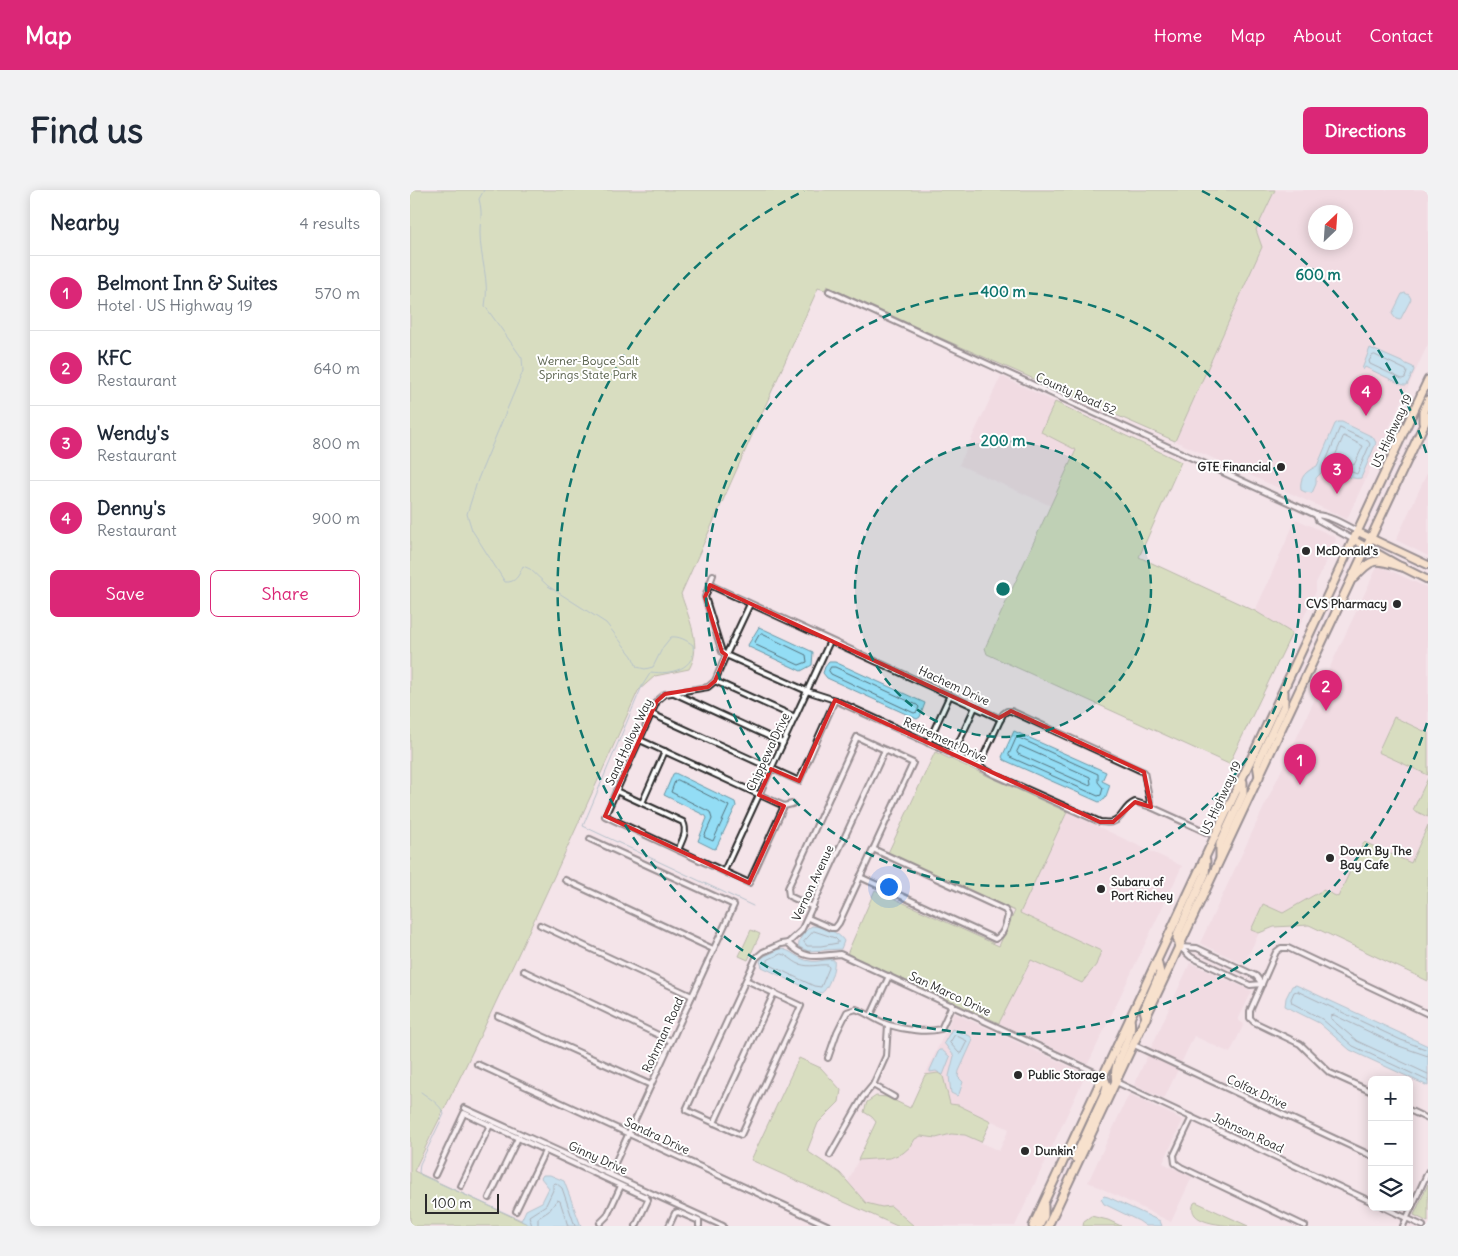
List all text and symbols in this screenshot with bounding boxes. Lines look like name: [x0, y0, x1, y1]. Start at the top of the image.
text: Map: [25, 20, 72, 50]
text: Home: [1154, 24, 1202, 47]
text: Map: [1230, 24, 1265, 47]
text: About: [1293, 24, 1341, 47]
text: Contact: [1369, 24, 1433, 47]
button: Directions: [1303, 107, 1428, 154]
text: Find us: [30, 108, 143, 152]
north arrow: [1308, 205, 1353, 250]
text: Nearby: [50, 209, 120, 236]
text: 4 results: [299, 213, 360, 233]
text: 600 m: [1295, 265, 1341, 284]
text: Belmont Inn & Suites: [97, 271, 278, 295]
text: 400 m: [980, 282, 1026, 301]
text: 1: [63, 283, 69, 303]
text: 570 m: [315, 283, 360, 303]
text: Hotel · US Highway 19: [97, 295, 253, 315]
text: KFC: [97, 346, 132, 370]
park label: Werner-Boyce Salt Springs State Park: [537, 353, 639, 382]
text: 2: [62, 358, 70, 378]
text: 640 m: [313, 358, 360, 378]
street label: County Road 52: [1034, 369, 1119, 418]
text: Restaurant: [97, 370, 177, 390]
pin: 4: [1350, 375, 1382, 416]
street label: US Highway 19: [1368, 391, 1415, 470]
text: Wendy's: [97, 421, 169, 445]
text: 200 m: [981, 431, 1025, 450]
text: 3: [61, 433, 71, 453]
text: 800 m: [312, 433, 360, 453]
text: Restaurant: [97, 445, 177, 465]
pin: 3: [1321, 453, 1353, 494]
place label: GTE Financial: [1198, 459, 1271, 474]
marker: GTE Financial: [1275, 461, 1287, 473]
text: Denny's: [97, 496, 166, 520]
text: 4: [61, 508, 71, 528]
text: 900 m: [312, 508, 360, 528]
text: Restaurant: [97, 520, 177, 540]
place label: McDonald's: [1316, 543, 1379, 558]
marker: McDonald's: [1300, 545, 1312, 557]
button: Save: [50, 570, 200, 617]
button: Share: [210, 570, 360, 617]
centre of rings: [994, 580, 1012, 598]
place label: CVS Pharmacy: [1306, 596, 1387, 612]
marker: CVS Pharmacy: [1391, 598, 1403, 610]
street label: Hachem Drive: [916, 663, 992, 709]
pin: 2: [1310, 670, 1342, 711]
street label: Sand Hollow Way: [602, 696, 655, 788]
street label: Chippewa Drive: [743, 710, 792, 794]
street label: Retirement Drive: [901, 714, 989, 766]
pin: 1: [1284, 744, 1316, 785]
street label: US Highway 19: [1197, 758, 1244, 837]
street label: Vernon Avenue: [788, 842, 837, 923]
place label: Down By The Bay Cafe: [1340, 843, 1412, 873]
marker: Down By The Bay Cafe: [1324, 852, 1336, 864]
your location: [876, 874, 902, 900]
place label: Subaru of Port Richey: [1111, 874, 1173, 904]
marker: Subaru of Port Richey: [1095, 883, 1107, 895]
street label: San Marco Drive: [907, 968, 994, 1019]
street label: Rohrman Road: [639, 995, 687, 1075]
place label: Public Storage: [1028, 1067, 1106, 1083]
marker: Public Storage: [1012, 1069, 1024, 1081]
street label: Colfax Drive: [1225, 1071, 1290, 1112]
map controls: [1368, 1076, 1413, 1211]
button: +: [1368, 1076, 1413, 1121]
street label: Johnson Road: [1210, 1110, 1286, 1156]
street label: Sandra Drive: [622, 1114, 692, 1157]
button: −: [1368, 1121, 1413, 1166]
street label: Ginny Drive: [566, 1138, 630, 1177]
place label: Dunkin': [1035, 1143, 1075, 1158]
marker: Dunkin': [1019, 1145, 1031, 1157]
button: layers: [1368, 1166, 1413, 1211]
scale bar: [425, 1191, 499, 1214]
text: 100 m: [432, 1194, 472, 1212]

